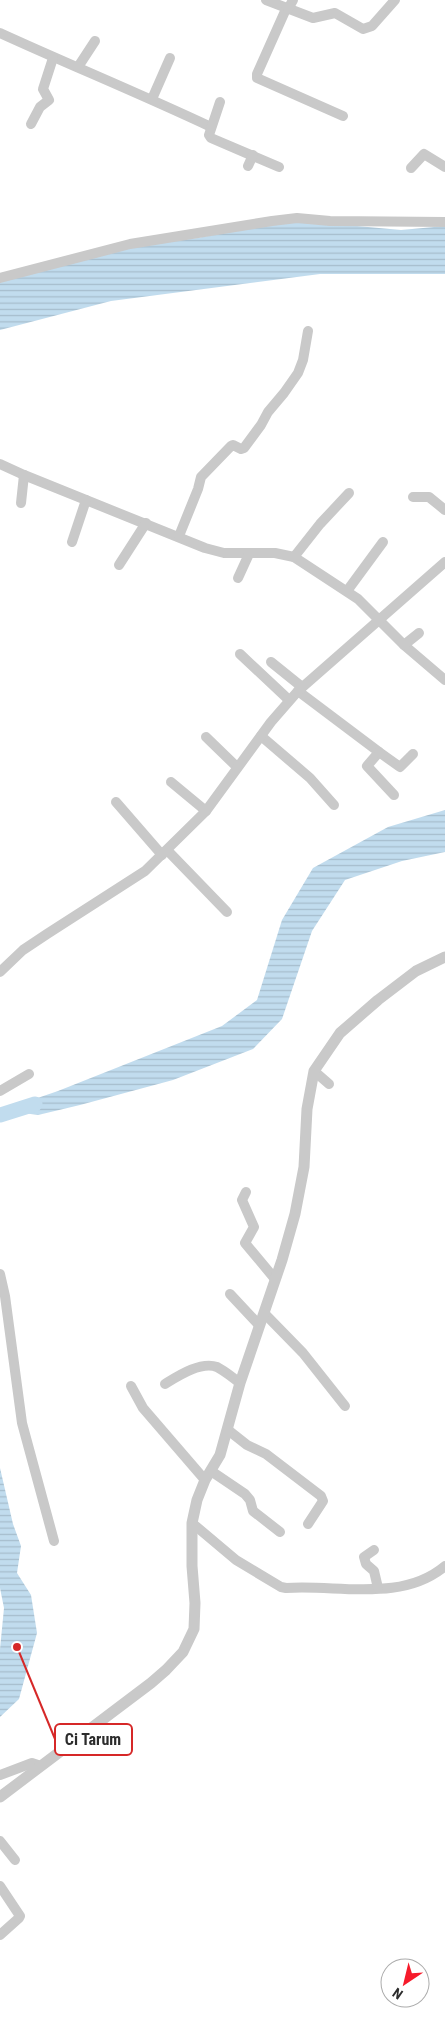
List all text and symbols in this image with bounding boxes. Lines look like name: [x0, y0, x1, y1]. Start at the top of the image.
callout: Ci Tarum: [55, 1724, 132, 1755]
text: Ci Tarum: [65, 1730, 121, 1749]
north arrow: [380, 1958, 430, 2008]
text: N: [389, 1985, 406, 2003]

